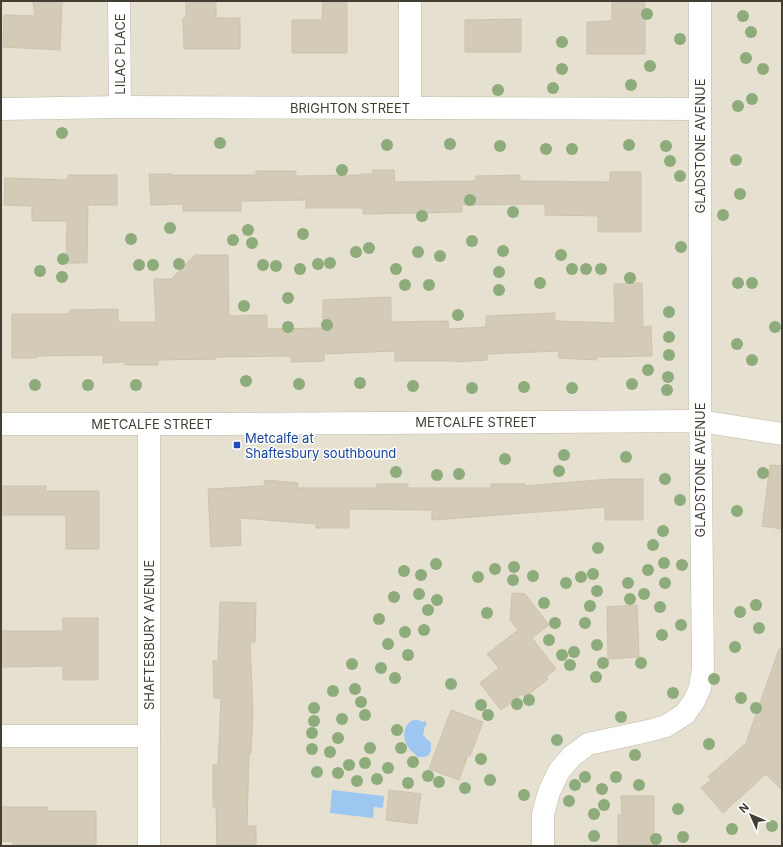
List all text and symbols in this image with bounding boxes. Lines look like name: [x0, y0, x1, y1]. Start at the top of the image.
street label: LILAC PLACE: [112, 13, 128, 95]
street label: GLADSTONE AVENUE: [692, 78, 708, 214]
street label: BRIGHTON STREET: [290, 100, 410, 116]
street label: GLADSTONE AVENUE: [692, 402, 708, 538]
street label: METCALFE STREET: [415, 414, 537, 430]
street label: METCALFE STREET: [91, 416, 213, 432]
place label: Metcalfe at Shaftesbury southbound: [245, 430, 396, 461]
marker: Metcalfe at Shaftesbury southbound: [232, 440, 242, 450]
street label: SHAFTESBURY AVENUE: [141, 560, 157, 710]
north arrow: [731, 795, 771, 835]
text: N: [736, 800, 752, 816]

